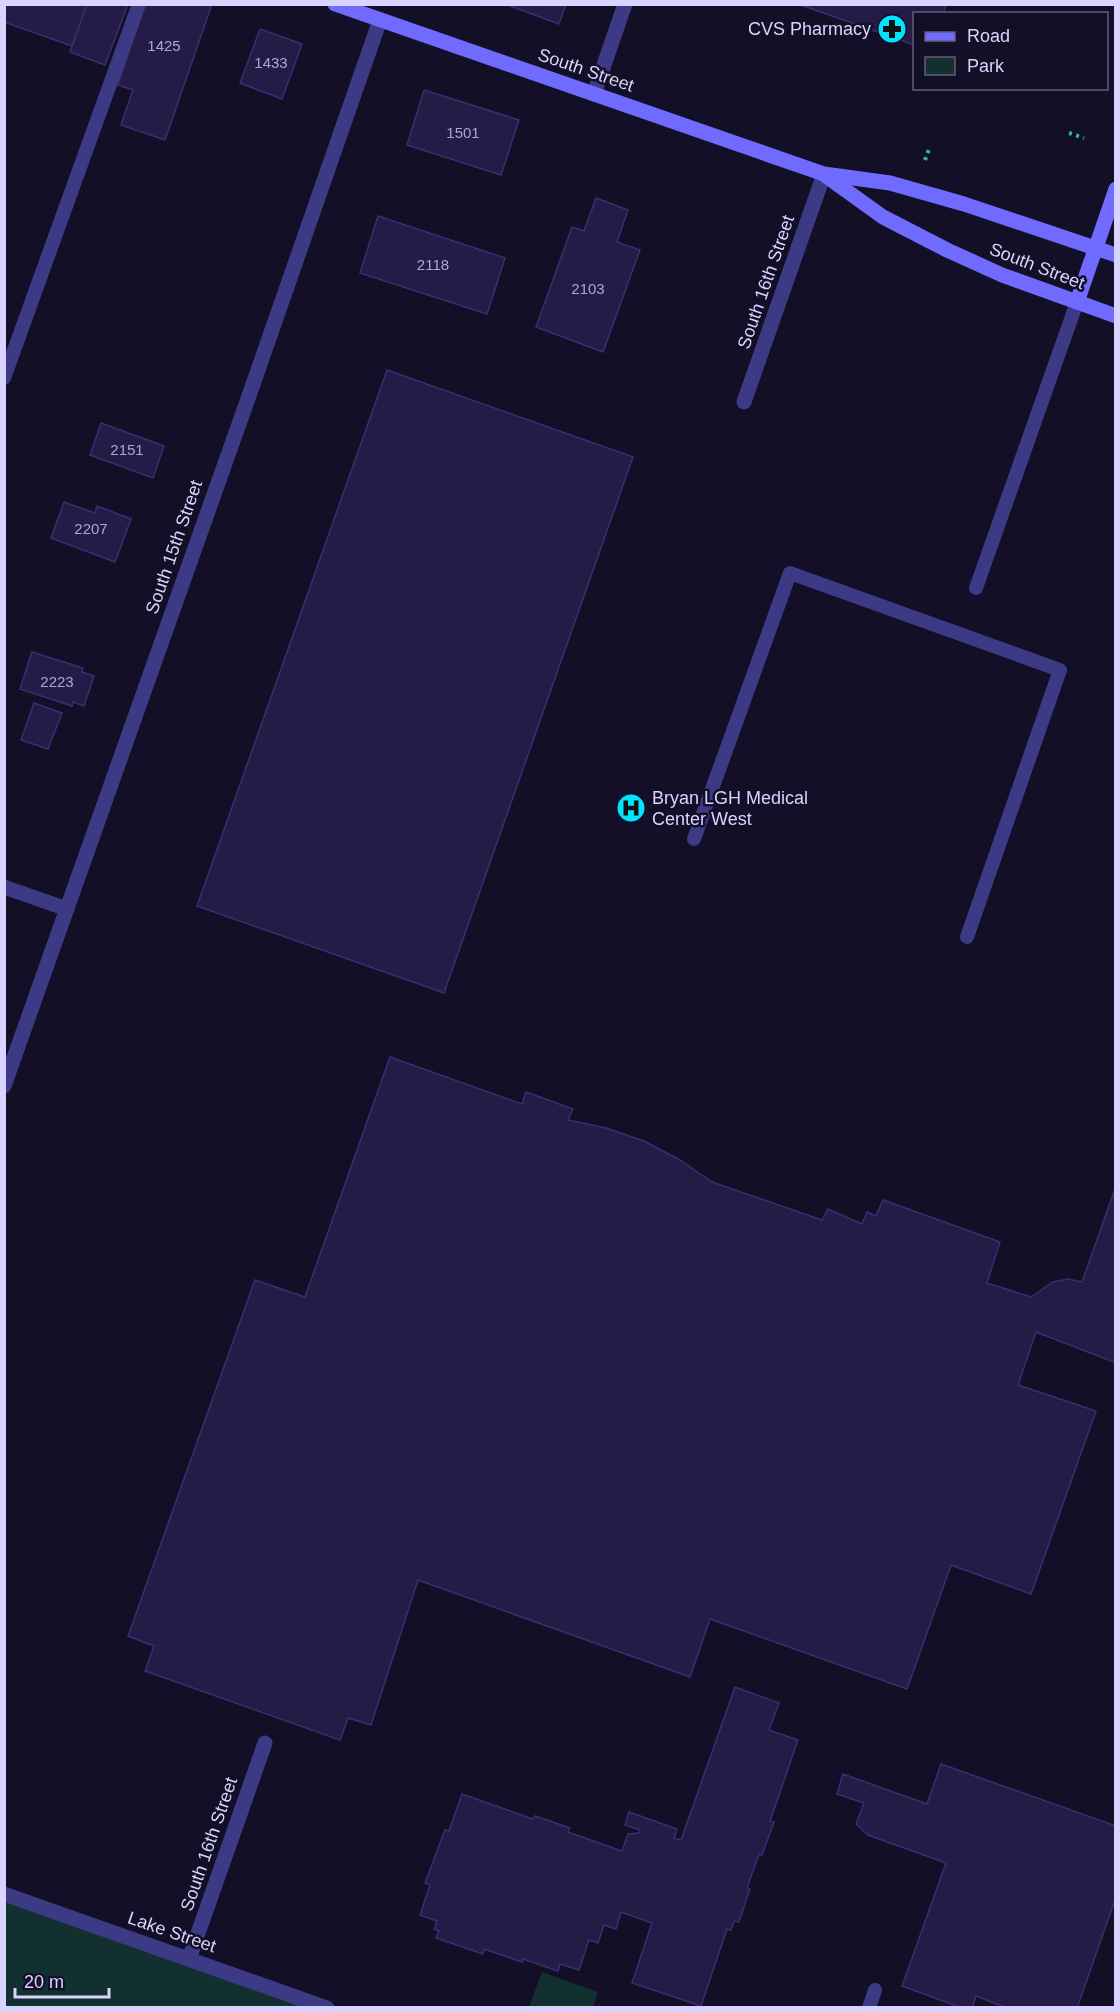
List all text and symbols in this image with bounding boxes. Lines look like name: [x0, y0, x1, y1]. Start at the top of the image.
legend: [913, 12, 1108, 90]
pharmacy icon: CVS Pharmacy: [876, 13, 908, 45]
place label: CVS Pharmacy: [748, 19, 871, 39]
text: Road: [967, 26, 1010, 46]
house number: 1425: [147, 37, 181, 54]
street label: South Street: [535, 44, 637, 96]
house number: 1433: [254, 54, 288, 71]
text: Park: [967, 56, 1005, 76]
house number: 1501: [446, 124, 480, 141]
street label: South 16th Street: [734, 213, 798, 351]
street label: South Street: [987, 239, 1087, 293]
house number: 2118: [417, 256, 449, 273]
house number: 2103: [571, 280, 605, 297]
house number: 2151: [110, 441, 144, 458]
street label: South 15th Street: [142, 478, 206, 616]
house number: 2207: [74, 520, 108, 537]
house number: 2223: [40, 673, 74, 690]
place label: Bryan LGH Medical Center West: [652, 788, 808, 829]
hospital icon: Bryan LGH Medical Center West: [615, 792, 647, 824]
street label: South 16th Street: [177, 1775, 241, 1913]
street label: Lake Street: [125, 1908, 219, 1956]
scale bar: [15, 1961, 110, 1999]
text: 20 m: [24, 1972, 64, 1992]

